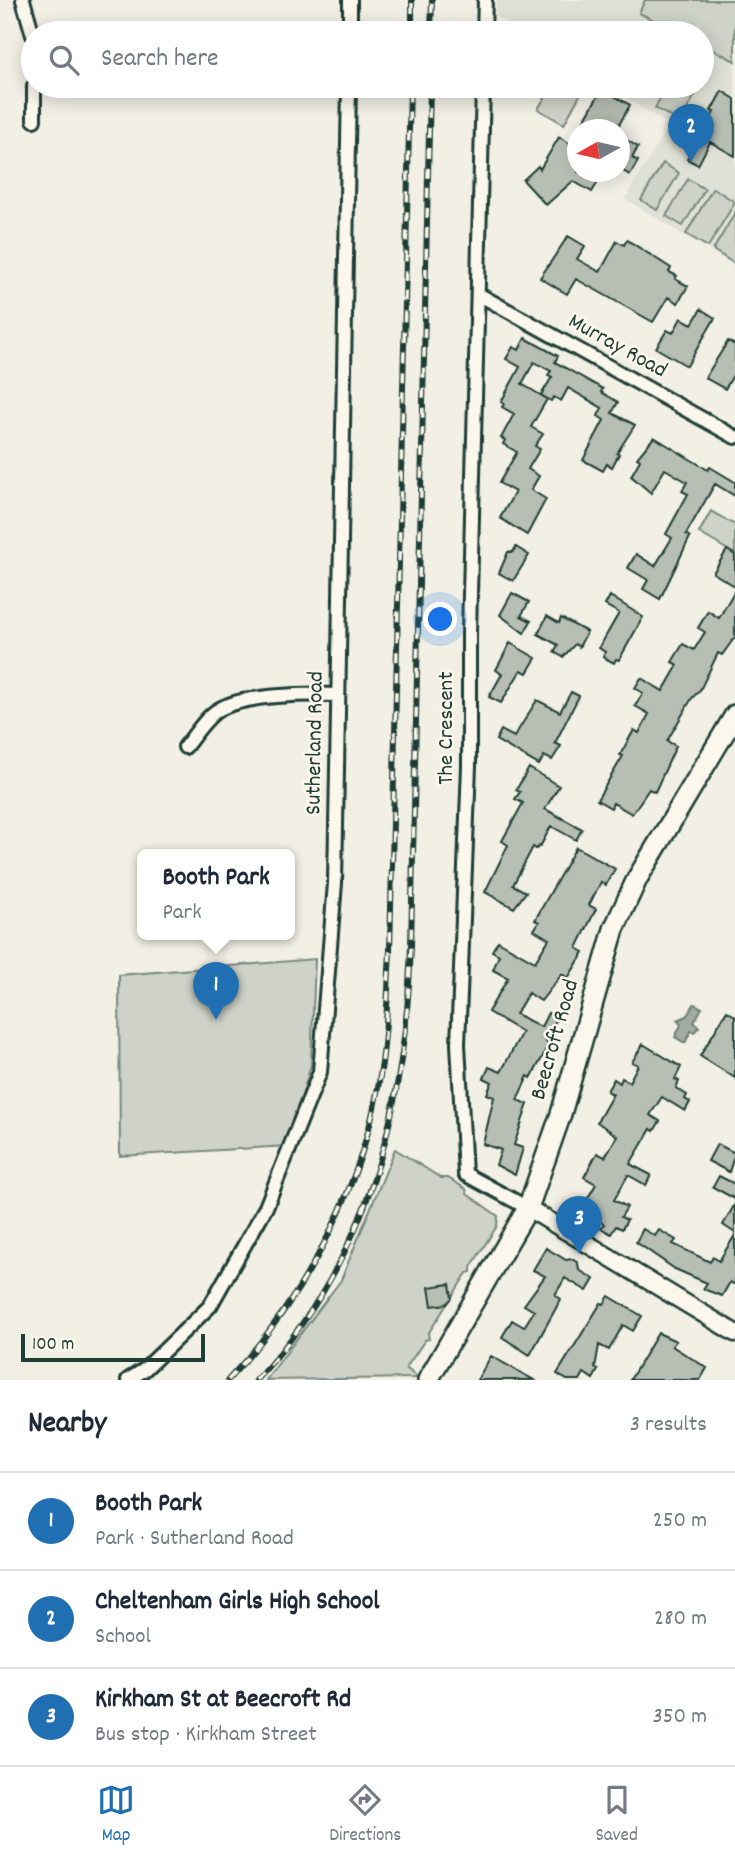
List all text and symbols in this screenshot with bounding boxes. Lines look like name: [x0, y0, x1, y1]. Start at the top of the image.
search box: [21, 21, 714, 98]
icon: search: [45, 41, 83, 79]
text: Search here: [101, 41, 219, 78]
pin: 2: [668, 104, 714, 162]
north arrow: [567, 119, 630, 182]
street label: Murray Road: [561, 306, 673, 388]
your location: [423, 602, 457, 636]
street label: Sutherland Road: [298, 671, 334, 815]
street label: The Crescent: [431, 671, 464, 785]
popup: [137, 849, 295, 940]
text: Booth Park: [162, 860, 270, 897]
text: Park: [162, 897, 202, 930]
pin: 1: [193, 962, 239, 1020]
street label: Beecroft Road: [523, 976, 589, 1104]
pin: 3: [556, 1196, 602, 1254]
scale bar: [21, 1331, 205, 1363]
text: 100 m: [32, 1332, 74, 1359]
text: Nearby: [28, 1404, 106, 1447]
text: 3 results: [630, 1409, 707, 1442]
text: Booth Park: [95, 1486, 202, 1523]
text: 1: [48, 1505, 54, 1538]
text: 250 m: [653, 1505, 707, 1538]
text: Park · Sutherland Road: [95, 1523, 294, 1556]
text: Cheltenham Girls High School: [95, 1584, 379, 1621]
text: 2: [46, 1603, 56, 1636]
text: 280 m: [654, 1603, 707, 1636]
text: School: [95, 1621, 151, 1654]
text: Kirkham St at Beecroft Rd: [95, 1682, 351, 1719]
text: 3: [46, 1701, 56, 1734]
text: 350 m: [653, 1701, 707, 1734]
text: Bus stop · Kirkham Street: [95, 1719, 317, 1752]
tab: Map: [97, 1781, 135, 1850]
tab: Directions: [329, 1781, 401, 1850]
tab: Saved: [595, 1781, 638, 1850]

